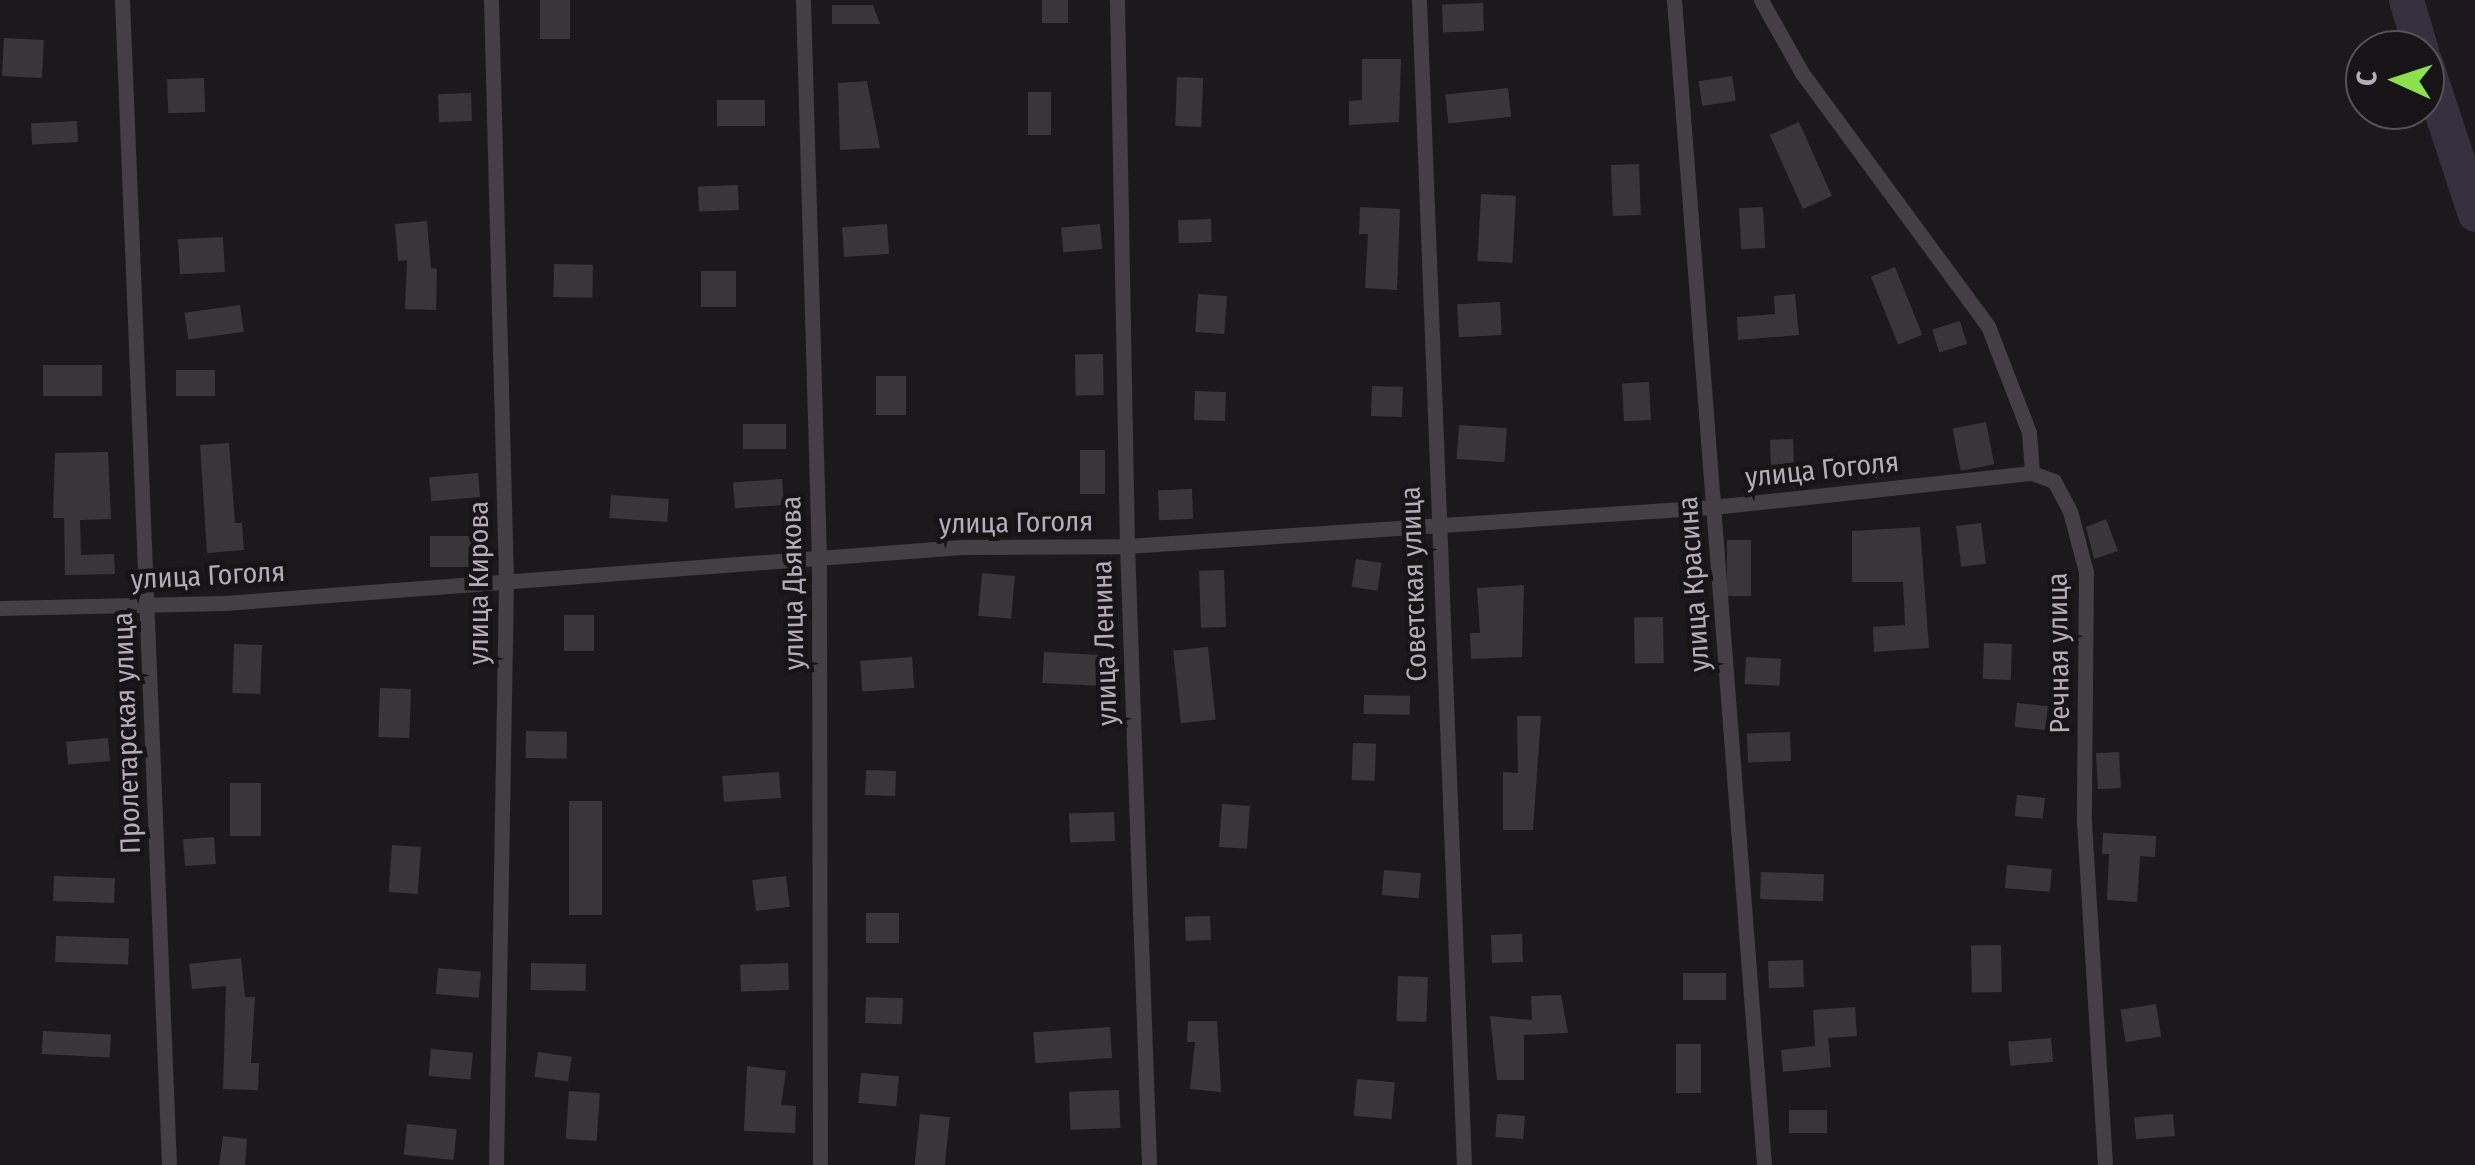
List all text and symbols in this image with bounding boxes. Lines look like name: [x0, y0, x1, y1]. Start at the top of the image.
north arrow: [2345, 30, 2445, 130]
text: С: [2350, 70, 2383, 87]
street label: улица Гоголя: [1743, 445, 1901, 495]
street label: Советская улица: [1394, 486, 1434, 682]
street label: улица Красина: [1671, 495, 1717, 673]
street label: улица Дьякова: [775, 496, 811, 670]
street label: улица Кирова: [462, 501, 496, 665]
street label: улица Гоголя: [939, 505, 1093, 541]
street label: улица Гоголя: [130, 555, 286, 597]
street label: улица Ленина: [1085, 560, 1125, 726]
street label: Речная улица: [2041, 572, 2077, 734]
street label: Пролетарская улица: [106, 612, 148, 854]

